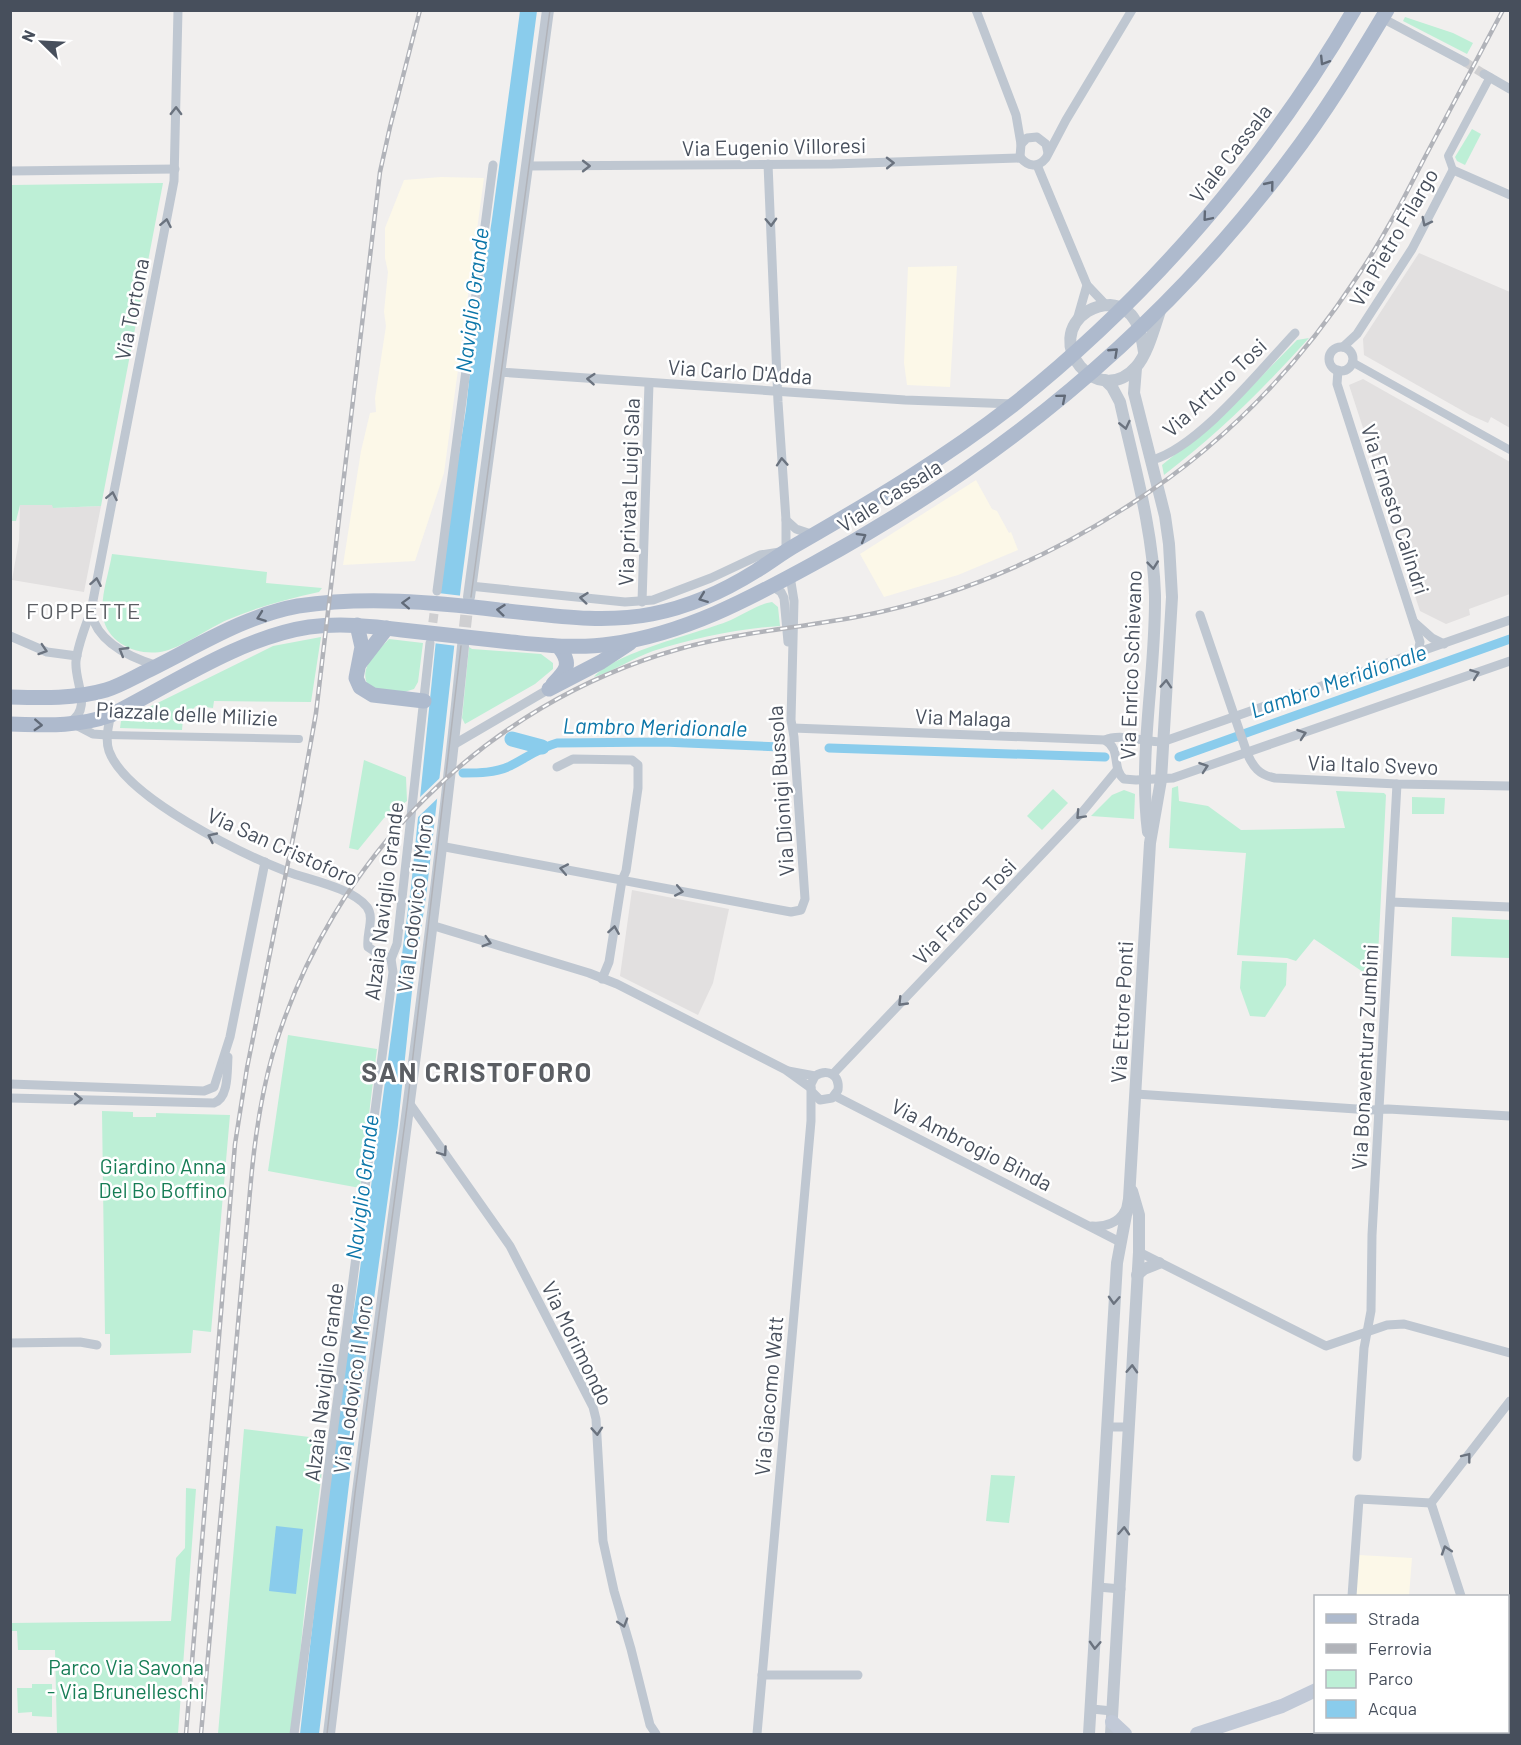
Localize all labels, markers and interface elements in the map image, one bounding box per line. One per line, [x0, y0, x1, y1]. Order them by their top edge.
north arrow [12, 12, 72, 72]
text: N [17, 27, 39, 44]
one-way arrow [1319, 55, 1331, 65]
street label: Viale Cassala [1184, 99, 1276, 207]
one-way arrow [170, 106, 182, 115]
street label: Via Eugenio Villoresi [682, 132, 866, 160]
one-way arrow [885, 156, 894, 169]
one-way arrow [581, 160, 590, 172]
street label: Via Pietro Filargo [1343, 164, 1443, 310]
one-way arrow [1263, 181, 1274, 192]
one-way arrow [1203, 210, 1214, 221]
one-way arrow [1422, 216, 1433, 226]
one-way arrow [159, 218, 172, 228]
one-way arrow [764, 218, 777, 227]
water label: Naviglio Grande [449, 226, 493, 374]
street label: Via Tortona [109, 256, 153, 362]
street label: Via Arturo Tosi [1157, 333, 1271, 441]
one-way arrow [1107, 348, 1118, 359]
street label: Via Carlo D'Adda [667, 353, 813, 389]
one-way arrow [586, 373, 595, 386]
one-way arrow [1055, 394, 1066, 405]
street label: Via privata Luigi Sala [612, 398, 644, 586]
one-way arrow [1118, 420, 1131, 430]
street label: Via Ernesto Calindri [1357, 421, 1435, 597]
street label: Viale Cassala [832, 453, 946, 537]
one-way arrow [776, 457, 789, 466]
one-way arrow [105, 492, 118, 502]
one-way arrow [856, 533, 866, 544]
one-way arrow [1146, 561, 1159, 570]
street label: Via Enrico Schievano [1114, 570, 1146, 760]
one-way arrow [89, 577, 102, 587]
one-way arrow [699, 591, 710, 603]
one-way arrow [579, 592, 588, 605]
one-way arrow [402, 596, 411, 609]
district label: FOPPETTE [26, 597, 142, 623]
one-way arrow [496, 604, 506, 617]
one-way arrow [256, 609, 267, 622]
water label: Lambro Meridionale [1246, 638, 1430, 722]
one-way arrow [37, 642, 48, 655]
one-way arrow [119, 646, 129, 658]
one-way arrow [1470, 668, 1480, 681]
one-way arrow [1160, 680, 1173, 689]
street label: Piazzale delle Milizie [95, 696, 279, 730]
street label: Via Malaga [915, 703, 1011, 731]
street label: Via Dionigi Bussola [762, 705, 798, 877]
water label: Lambro Meridionale [562, 711, 748, 741]
one-way arrow [33, 718, 42, 731]
one-way arrow [1296, 728, 1307, 741]
street label: Via Italo Svevo [1307, 749, 1439, 779]
one-way arrow [1198, 762, 1209, 775]
street label: Alzaia Naviglio Grande [358, 800, 408, 1002]
street label: Via San Cristoforo [204, 802, 362, 890]
one-way arrow [1076, 808, 1087, 818]
street label: Via Lodovico il Moro [391, 812, 437, 994]
one-way arrow [208, 832, 219, 844]
street label: Via Franco Tosi [907, 853, 1021, 969]
one-way arrow [559, 863, 569, 876]
one-way arrow [674, 884, 684, 897]
one-way arrow [608, 925, 620, 934]
one-way arrow [481, 935, 492, 947]
street label: Via Ettore Ponti [1105, 940, 1137, 1084]
street label: Via Bonaventura Zumbini [1346, 943, 1382, 1171]
one-way arrow [898, 995, 909, 1005]
district label: SAN CRISTOFORO [361, 1055, 593, 1087]
one-way arrow [74, 1093, 83, 1105]
street label: Via Ambrogio Binda [887, 1093, 1057, 1195]
water label: Naviglio Grande [339, 1113, 383, 1261]
one-way arrow [436, 1145, 447, 1156]
park label: Giardino Anna Del Bo Boffino [99, 1153, 227, 1202]
street label: Via Morimondo [537, 1277, 619, 1409]
street label: Alzaia Naviglio Grande [298, 1281, 348, 1483]
street label: Via Lodovico il Moro [327, 1293, 377, 1475]
one-way arrow [1108, 1296, 1121, 1305]
street label: Via Giacomo Watt [749, 1315, 787, 1477]
one-way arrow [1126, 1364, 1139, 1373]
one-way arrow [590, 1426, 603, 1435]
one-way arrow [1460, 1452, 1471, 1463]
one-way arrow [1117, 1527, 1130, 1536]
one-way arrow [1441, 1545, 1453, 1556]
legend [1314, 1595, 1509, 1733]
text: Strada [1368, 1607, 1420, 1629]
one-way arrow [616, 1617, 628, 1628]
text: Ferrovia [1368, 1637, 1432, 1659]
one-way arrow [1088, 1641, 1101, 1650]
park label: Parco Via Savona - Via Brunelleschi [47, 1654, 205, 1703]
text: Parco [1368, 1667, 1413, 1689]
text: Acqua [1368, 1697, 1417, 1719]

